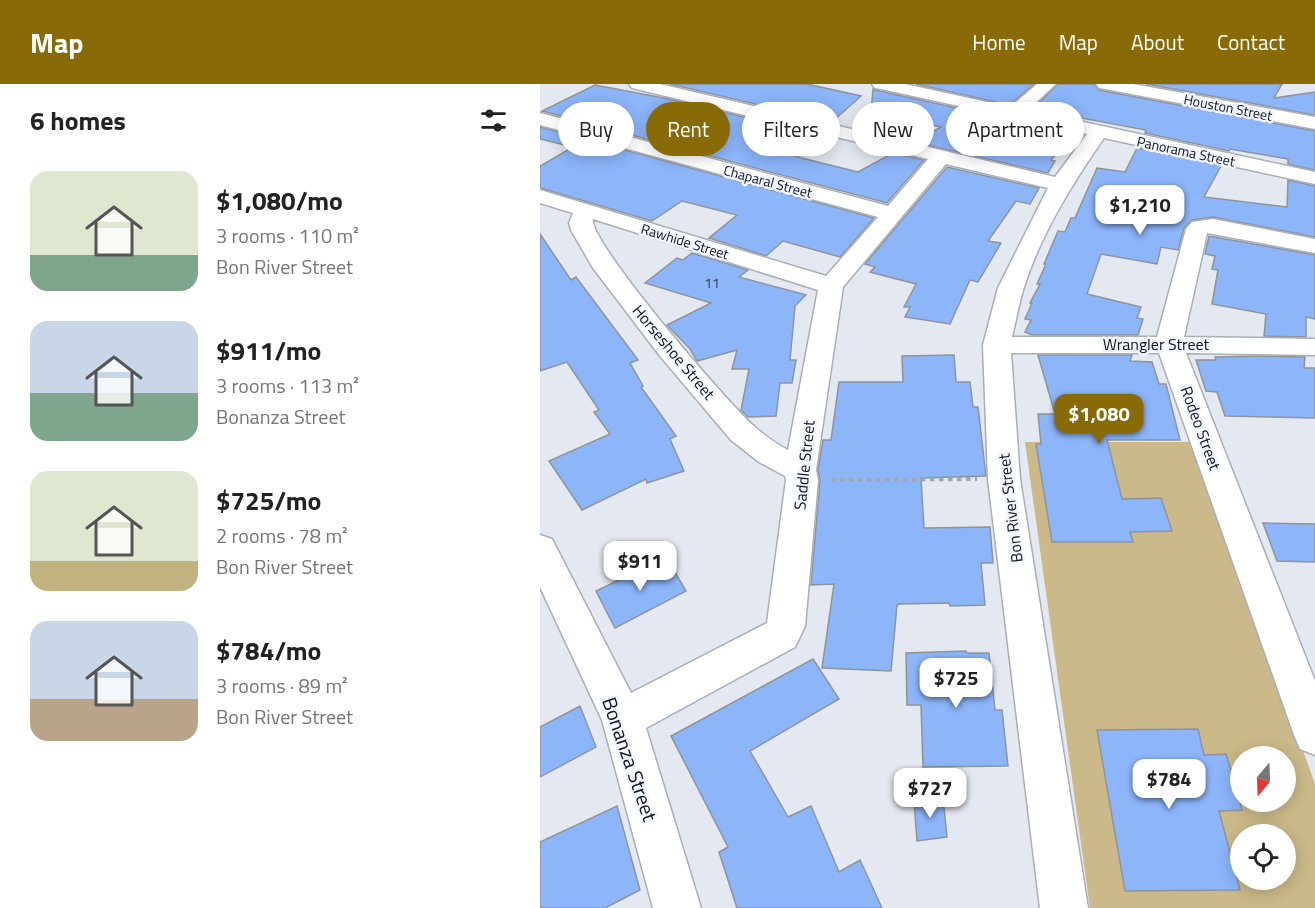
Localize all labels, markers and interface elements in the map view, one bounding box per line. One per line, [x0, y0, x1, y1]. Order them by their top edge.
text: Map [30, 21, 84, 64]
text: Home [972, 26, 1026, 58]
text: Map [1059, 26, 1098, 58]
text: About [1131, 26, 1184, 58]
text: Contact [1217, 26, 1285, 58]
street label: Houston Street [1182, 88, 1274, 126]
text: 6 homes [30, 101, 126, 140]
chip: Buy [558, 102, 634, 156]
chip: Rent [646, 102, 730, 156]
chip: Filters [742, 102, 840, 156]
chip: New [852, 102, 934, 156]
chip: Apartment [946, 102, 1084, 156]
icon: filters [477, 104, 510, 137]
street label: Panorama Street [1135, 130, 1237, 172]
street label: Chaparal Street [721, 159, 815, 203]
text: $1,080/mo [216, 181, 343, 220]
pin: $1,210 [1091, 185, 1189, 236]
text: $1,210 [1109, 189, 1171, 220]
icon: home [78, 195, 150, 267]
street label: Rawhide Street [639, 218, 731, 264]
text: 3 rooms · 110 m² [216, 220, 359, 251]
text: Bon River Street [216, 251, 353, 282]
house number: 11 [704, 272, 720, 293]
street label: Horseshoe Street [627, 299, 721, 405]
text: $911/mo [216, 331, 321, 370]
street label: Wrangler Street [1103, 332, 1210, 356]
icon: home [78, 345, 150, 417]
text: 3 rooms · 113 m² [216, 370, 359, 401]
street label: Rodeo Street [1175, 383, 1227, 474]
pin: $1,080 [1050, 394, 1148, 445]
text: $1,080 [1068, 398, 1130, 429]
text: Bonanza Street [216, 401, 345, 432]
street label: Saddle Street [787, 419, 821, 511]
street label: Bon River Street [991, 452, 1029, 564]
text: $725/mo [216, 481, 321, 520]
icon: home [78, 495, 150, 567]
text: 2 rooms · 78 m² [216, 520, 348, 551]
pin: $911 [604, 541, 676, 592]
text: $911 [618, 545, 662, 576]
text: Bon River Street [216, 551, 353, 582]
text: $784/mo [216, 631, 321, 670]
icon: home [78, 645, 150, 717]
pin: $725 [920, 658, 992, 709]
text: $725 [934, 662, 978, 693]
text: 3 rooms · 89 m² [216, 670, 348, 701]
street label: Bonanza Street [594, 693, 666, 825]
text: Bon River Street [216, 701, 353, 732]
north arrow [1230, 746, 1296, 812]
map controls [1230, 746, 1296, 890]
pin: $784 [1133, 759, 1205, 810]
text: $784 [1147, 763, 1191, 794]
pin: $727 [894, 768, 966, 819]
text: $727 [908, 772, 952, 803]
button: locate [1230, 824, 1296, 890]

